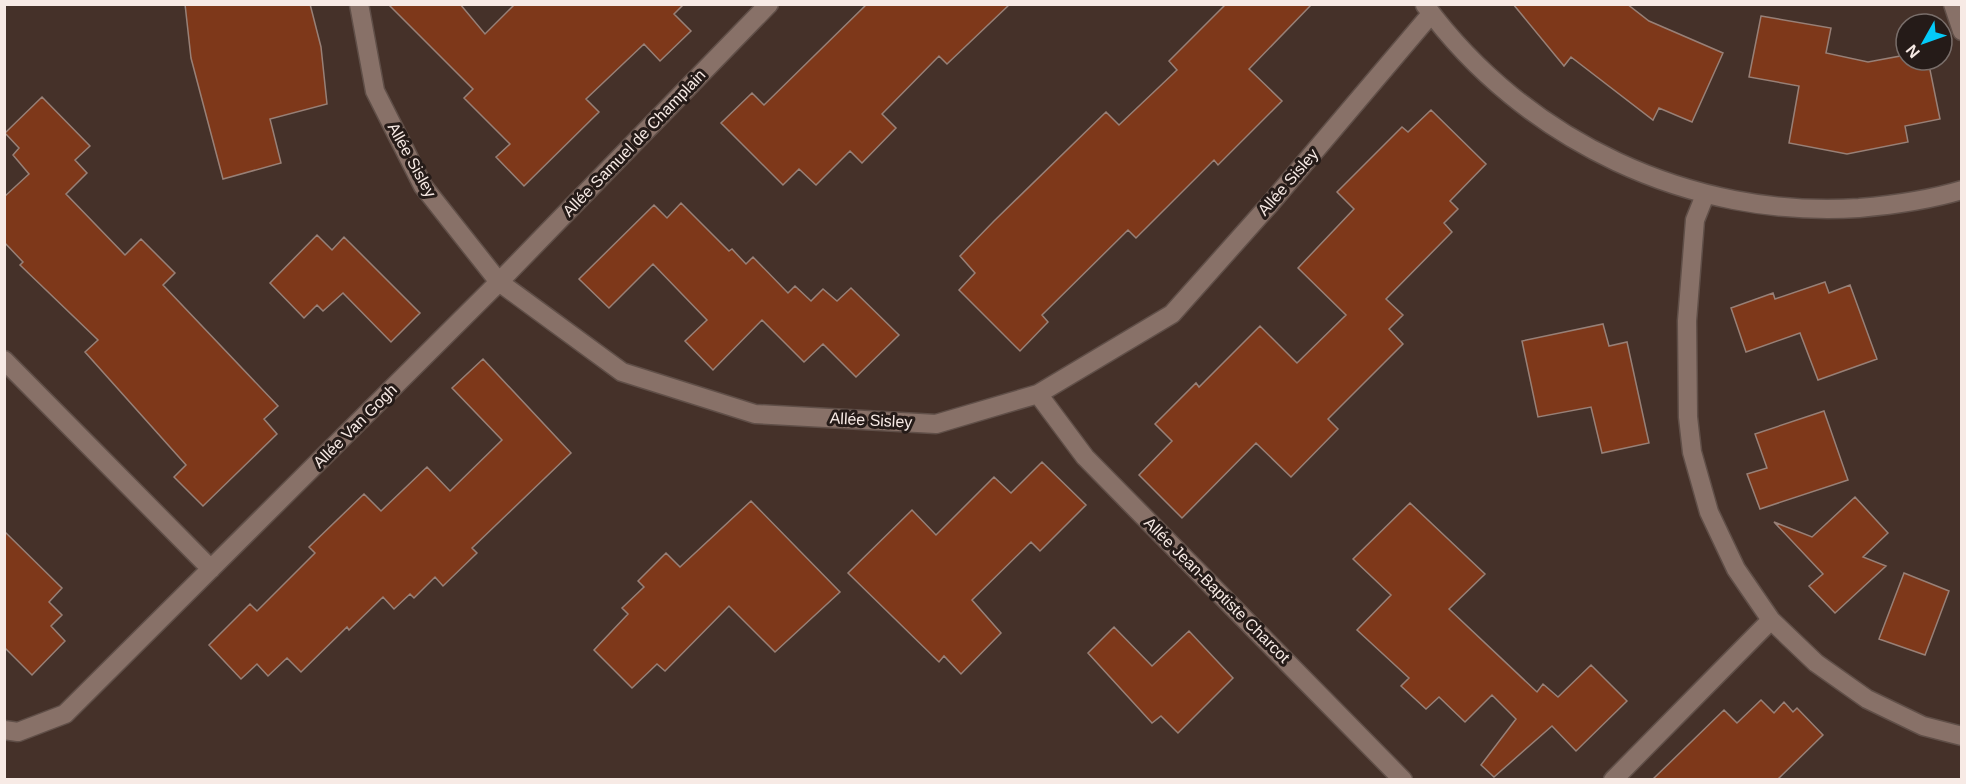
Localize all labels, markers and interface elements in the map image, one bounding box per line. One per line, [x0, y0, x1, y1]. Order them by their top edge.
north arrow [1894, 12, 1954, 72]
text: N [1903, 41, 1923, 61]
street label: Allée Samuel de Champlain [559, 66, 709, 220]
street label: Allée Sisley [385, 120, 439, 200]
street label: Allée Sisley [1254, 145, 1322, 219]
street label: Allée Van Gogh [310, 381, 400, 471]
street label: Allée Sisley [829, 409, 913, 431]
street label: Allée Jean-Baptiste Charcot [1141, 514, 1294, 667]

